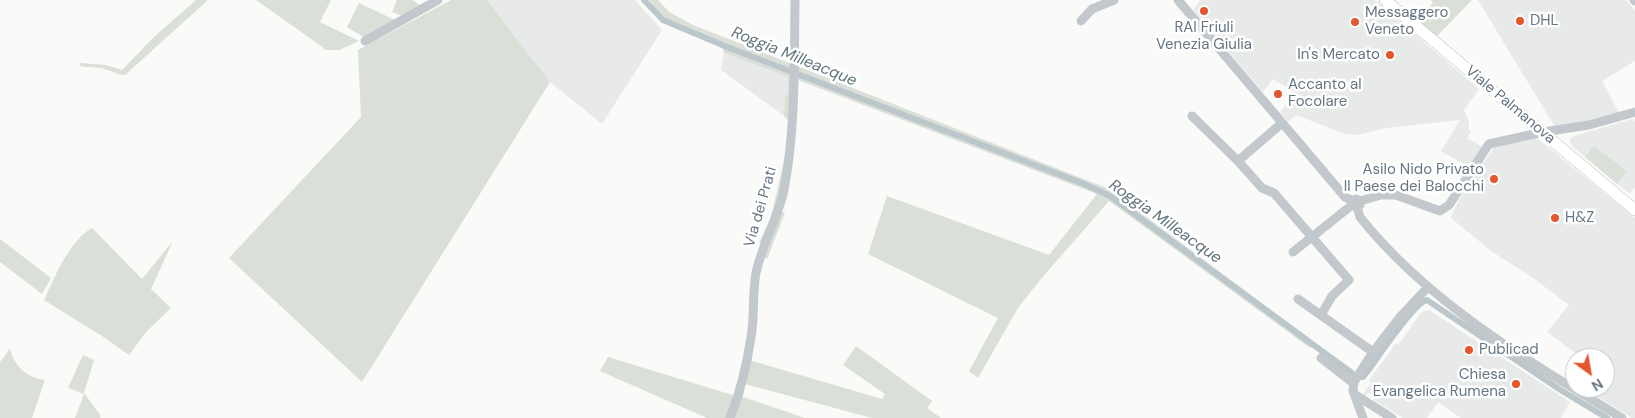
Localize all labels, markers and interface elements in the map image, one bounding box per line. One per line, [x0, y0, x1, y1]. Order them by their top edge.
place label: Messaggero Veneto [1365, 4, 1448, 39]
marker: RAI Friuli Venezia Giulia [1198, 5, 1210, 17]
place label: DHL [1530, 12, 1558, 30]
marker: DHL [1514, 15, 1526, 27]
marker: Messaggero Veneto [1349, 16, 1361, 28]
place label: RAI Friuli Venezia Giulia [1156, 19, 1252, 54]
water label: Roggia Milleacque [729, 23, 859, 91]
place label: In's Mercato [1297, 46, 1380, 64]
marker: In's Mercato [1384, 49, 1396, 61]
street label: Viale Palmanova [1461, 62, 1559, 148]
place label: Accanto al Focolare [1288, 76, 1362, 111]
marker: Accanto al Focolare [1272, 88, 1284, 100]
place label: Asilo Nido Privato Il Paese dei Balocchi [1344, 161, 1484, 196]
street label: Via dei Prati [741, 165, 781, 249]
marker: Asilo Nido Privato Il Paese dei Balocchi [1488, 173, 1500, 185]
water label: Roggia Milleacque [1105, 176, 1225, 268]
place label: H&Z [1565, 209, 1594, 227]
marker: H&Z [1549, 212, 1561, 224]
place label: Publicad [1479, 341, 1539, 359]
marker: Publicad [1463, 344, 1475, 356]
north arrow [1565, 348, 1615, 398]
place label: Chiesa Evangelica Rumena [1373, 366, 1506, 401]
text: N [1588, 375, 1607, 395]
marker: Chiesa Evangelica Rumena [1510, 378, 1522, 390]

